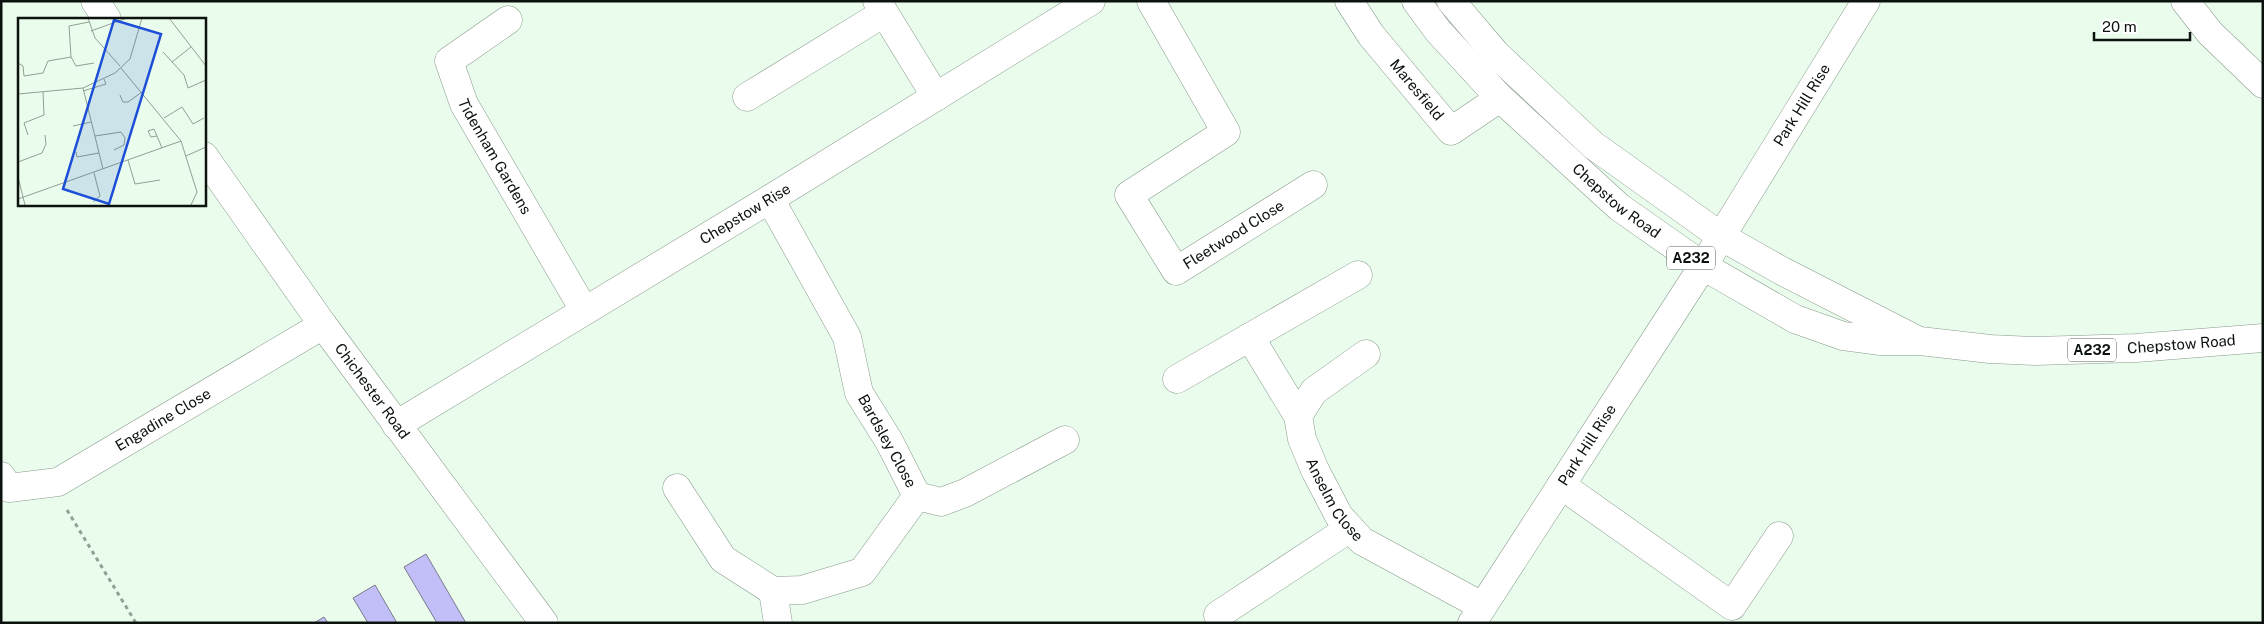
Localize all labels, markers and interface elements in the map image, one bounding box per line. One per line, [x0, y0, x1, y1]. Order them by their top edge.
scale bar [2094, 10, 2190, 42]
inset map [18, 18, 205, 205]
text: 20 m [2102, 18, 2137, 35]
street label: Maresfield [1387, 56, 1448, 124]
street label: Park Hill Rise [1770, 61, 1833, 149]
street label: Tidenham Gardens [455, 96, 535, 217]
street label: Chepstow Road [1569, 160, 1664, 241]
street label: Chepstow Rise [696, 180, 793, 247]
street label: Fleetwood Close [1180, 196, 1287, 272]
road number: A232 [1667, 247, 1715, 270]
street label: Chepstow Road [2127, 331, 2236, 356]
road number: A232 [2068, 338, 2116, 362]
street label: Chichester Road [331, 340, 413, 442]
street label: Engadine Close [112, 384, 214, 454]
street label: Bardsley Close [855, 391, 920, 490]
street label: Park Hill Rise [1554, 401, 1619, 489]
street label: Anselm Close [1303, 455, 1367, 545]

